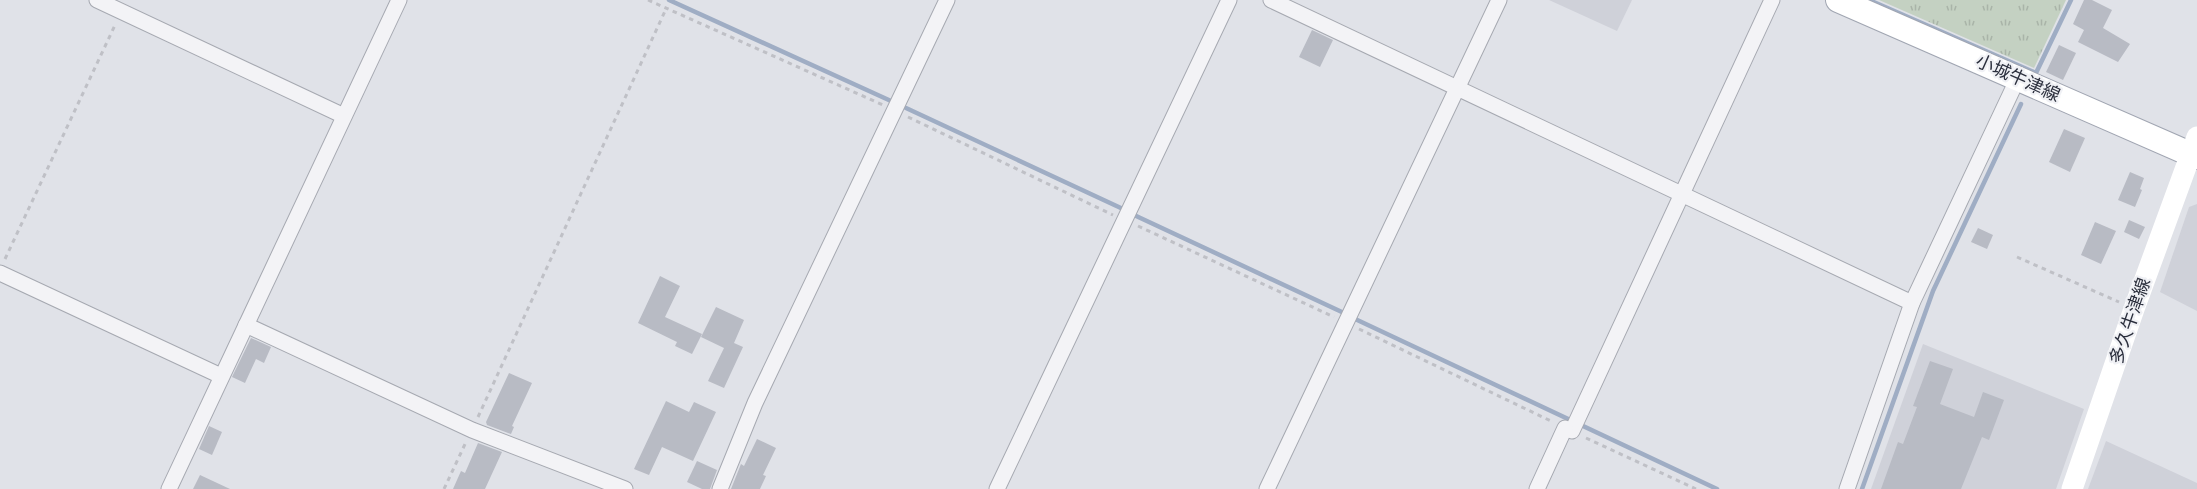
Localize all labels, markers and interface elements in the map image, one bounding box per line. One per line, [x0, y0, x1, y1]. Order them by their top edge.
street label: 小城牛津線 [1972, 51, 2063, 108]
street label: 多久牛津線 [2106, 275, 2157, 368]

